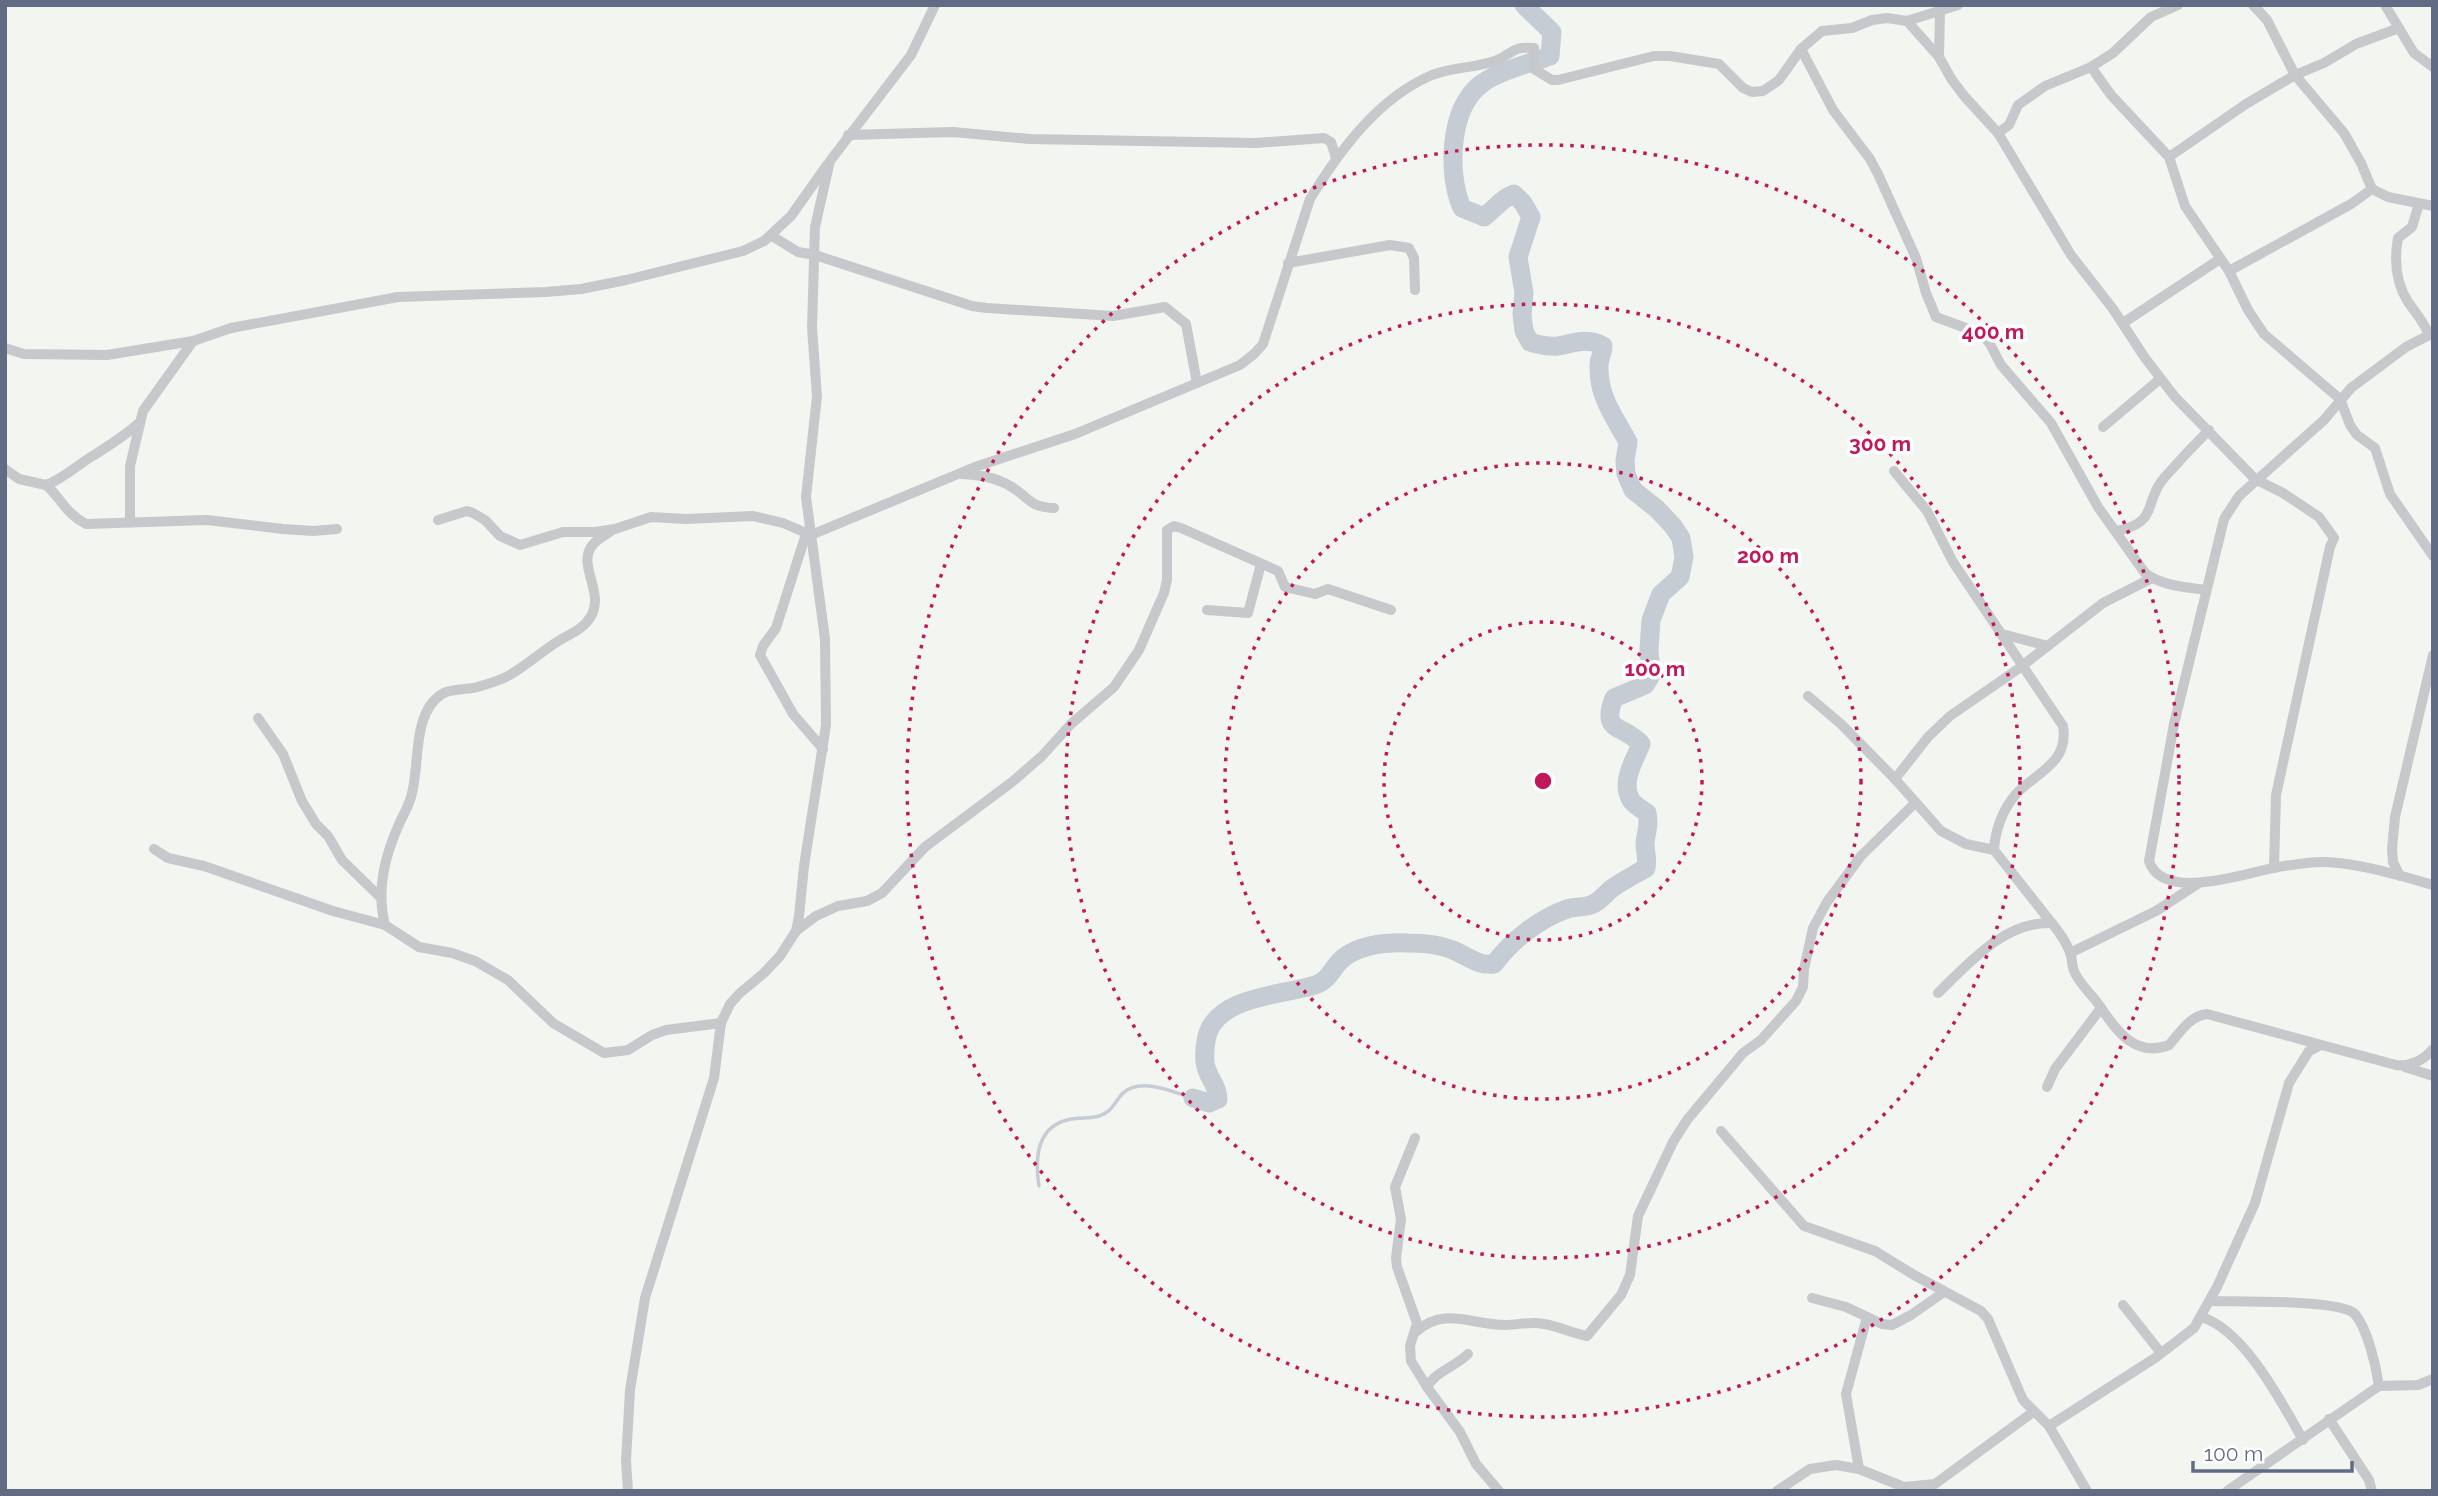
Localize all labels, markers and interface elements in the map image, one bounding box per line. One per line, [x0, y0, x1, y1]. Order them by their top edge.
text: 400 m [1962, 319, 2024, 344]
text: 300 m [1849, 431, 1911, 456]
text: 200 m [1737, 543, 1799, 568]
text: 100 m [1625, 656, 1685, 681]
centre of rings [1531, 769, 1555, 793]
scale bar [2193, 1430, 2352, 1474]
text: 100 m [2204, 1441, 2263, 1466]

